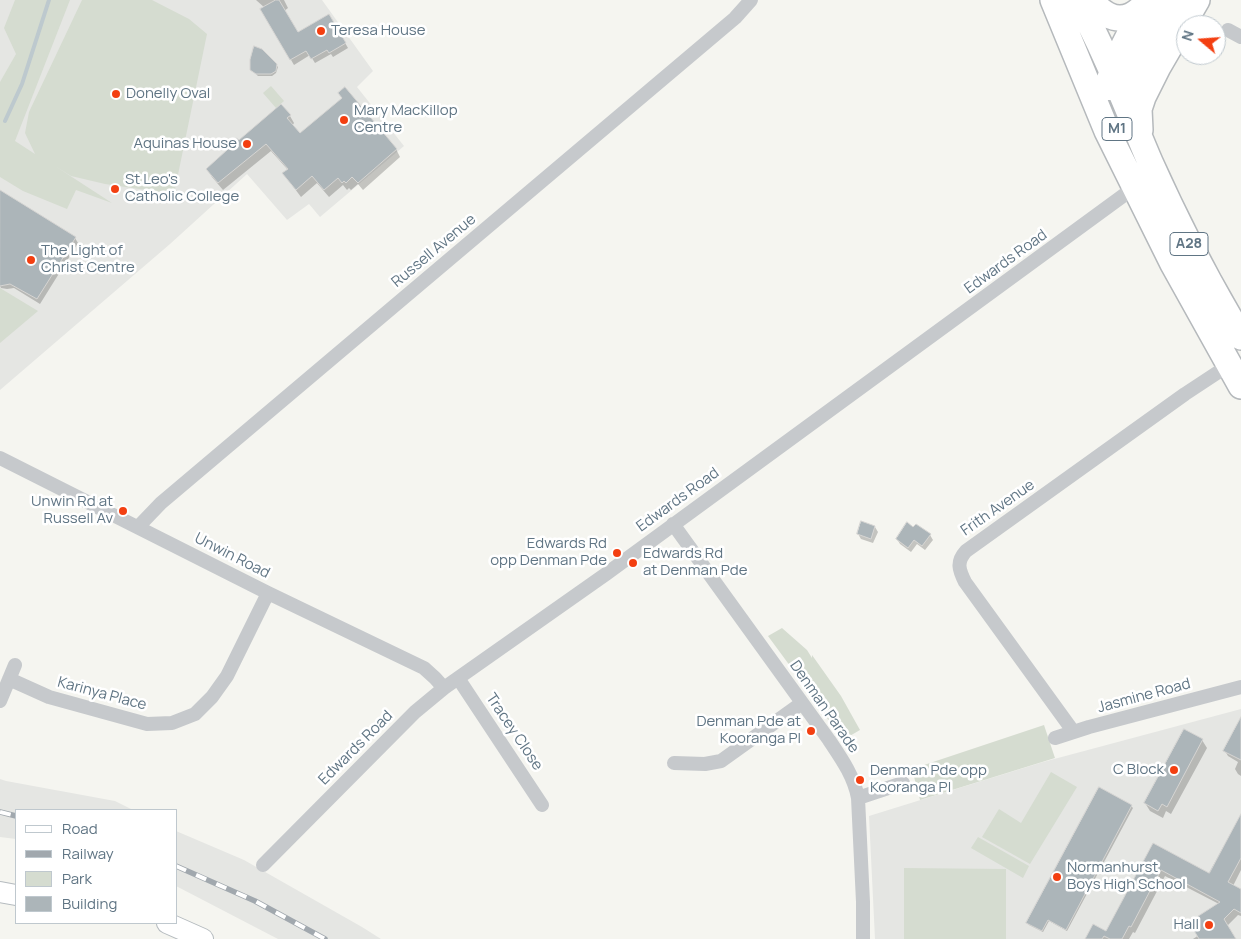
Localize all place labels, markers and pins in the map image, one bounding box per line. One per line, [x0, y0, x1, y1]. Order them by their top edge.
place label: Teresa House [331, 22, 425, 40]
marker: Teresa House [315, 25, 327, 37]
place label: Donelly Oval [126, 85, 210, 103]
marker: Donelly Oval [110, 88, 122, 100]
place label: Mary MacKillop Centre [354, 102, 458, 137]
marker: Mary MacKillop Centre [338, 114, 350, 126]
place label: Aquinas House [133, 135, 237, 153]
marker: Aquinas House [241, 138, 253, 150]
place label: St Leo's Catholic College [125, 171, 239, 206]
marker: St Leo's Catholic College [109, 183, 121, 195]
place label: The Light of Christ Centre [41, 242, 135, 277]
marker: The Light of Christ Centre [25, 254, 37, 266]
place label: Unwin Rd at Russell Av [31, 493, 113, 528]
marker: Unwin Rd at Russell Av [117, 505, 129, 517]
place label: Edwards Rd opp Denman Pde [490, 535, 607, 570]
place label: Edwards Rd at Denman Pde [643, 545, 747, 580]
marker: Edwards Rd opp Denman Pde [611, 547, 623, 559]
marker: Edwards Rd at Denman Pde [627, 557, 639, 569]
place label: Denman Pde at Kooranga Pl [697, 713, 801, 748]
marker: Denman Pde at Kooranga Pl [805, 725, 817, 737]
place label: C Block [1113, 761, 1164, 779]
place label: Denman Pde opp Kooranga Pl [870, 762, 987, 797]
marker: C Block [1168, 764, 1180, 776]
marker: Denman Pde opp Kooranga Pl [854, 774, 866, 786]
place label: Normanhurst Boys High School [1067, 859, 1186, 894]
marker: Normanhurst Boys High School [1051, 871, 1063, 883]
place label: Hall [1173, 916, 1199, 934]
marker: Hall [1203, 919, 1215, 931]

